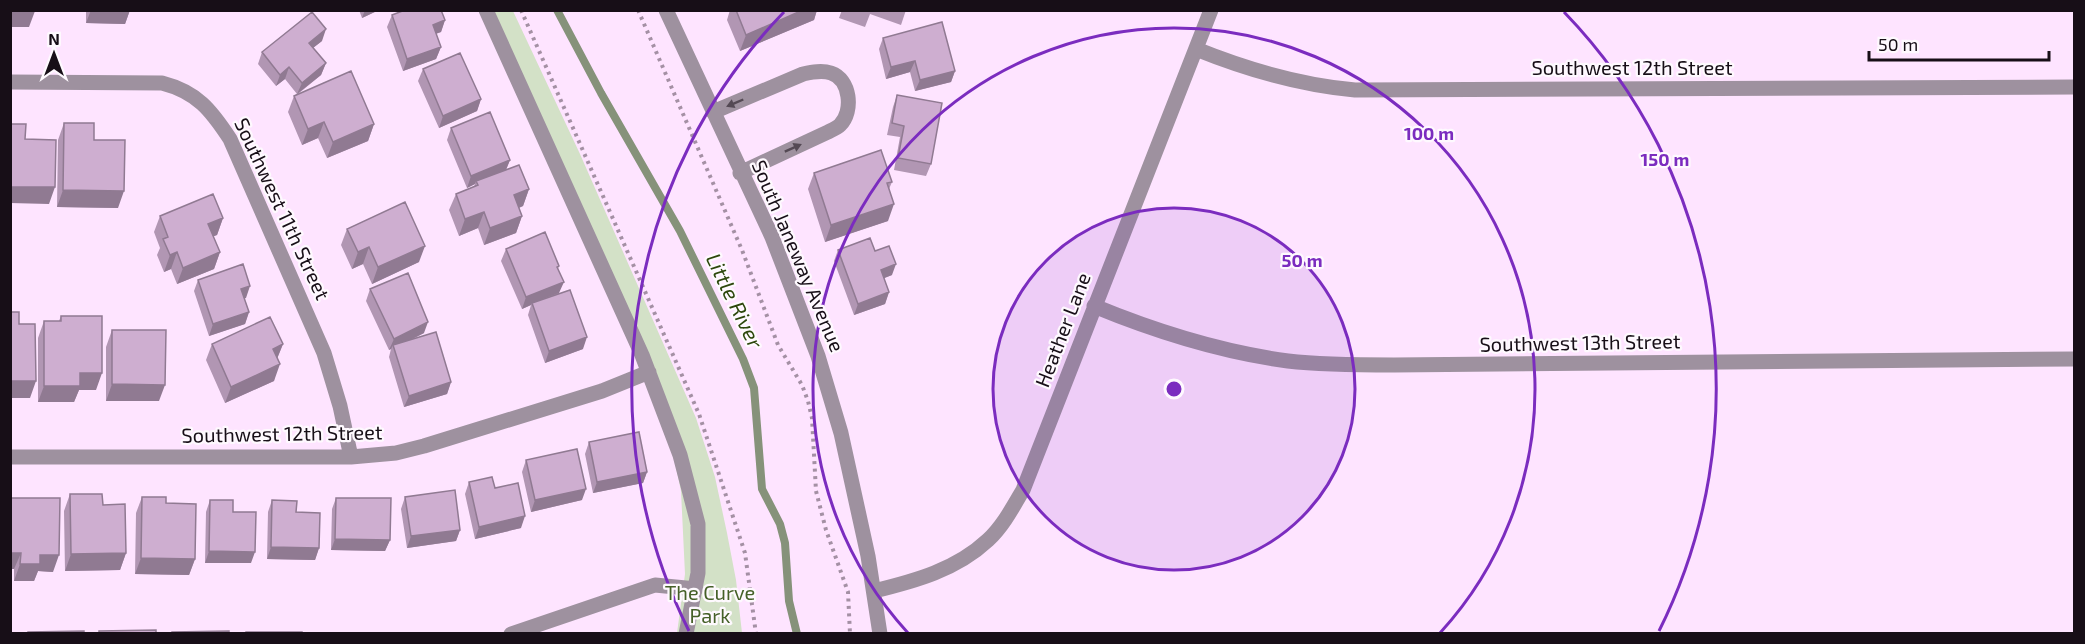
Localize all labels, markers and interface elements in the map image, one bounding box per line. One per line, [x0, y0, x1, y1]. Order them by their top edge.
north arrow [24, 24, 84, 84]
scale bar [1869, 24, 2049, 62]
text: N [48, 29, 60, 48]
text: 50 m [1878, 33, 1918, 55]
street label: Southwest 12th Street [1531, 55, 1733, 79]
one-way arrow [726, 99, 744, 108]
street label: Southwest 11th Street [230, 114, 336, 304]
text: 100 m [1404, 122, 1454, 144]
one-way arrow [785, 144, 802, 153]
text: 150 m [1641, 148, 1689, 170]
street label: South Janeway Avenue [748, 156, 850, 355]
water label: Little River [702, 249, 769, 353]
text: 50 m [1281, 249, 1323, 271]
street label: Heather Lane [1029, 269, 1095, 390]
street label: Southwest 13th Street [1479, 328, 1681, 356]
centre of rings [1164, 379, 1184, 399]
street label: Southwest 12th Street [181, 419, 383, 447]
park label: The Curve Park [665, 580, 755, 627]

